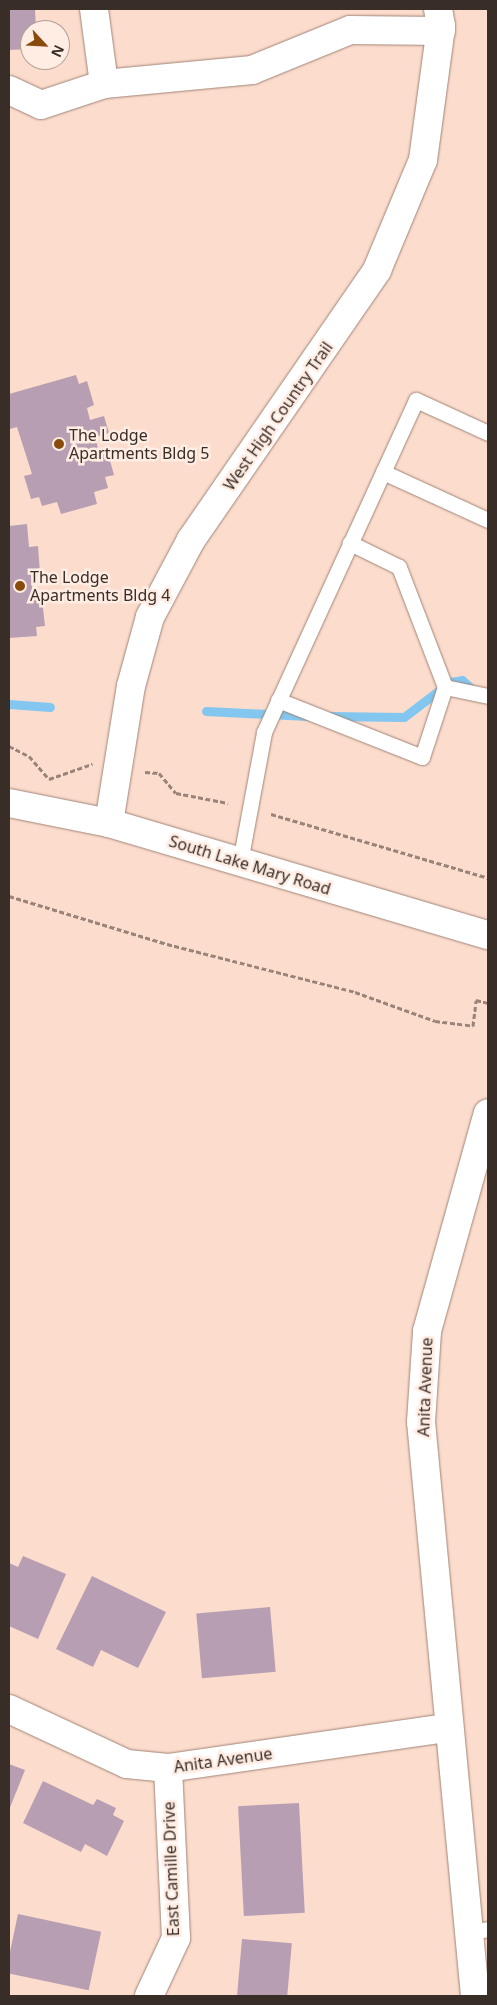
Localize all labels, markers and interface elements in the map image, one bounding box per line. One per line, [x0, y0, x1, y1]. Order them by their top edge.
north arrow [20, 20, 70, 70]
text: N [47, 42, 69, 60]
street label: West High Country Trail [219, 338, 337, 494]
place label: The Lodge Apartments Bldg 5 [69, 425, 209, 463]
marker: The Lodge Apartments Bldg 5 [53, 438, 65, 450]
place label: The Lodge Apartments Bldg 4 [30, 567, 170, 605]
marker: The Lodge Apartments Bldg 4 [14, 580, 26, 592]
street label: South Lake Mary Road [167, 831, 333, 899]
street label: Anita Avenue [414, 1337, 436, 1437]
street label: Anita Avenue [172, 1744, 274, 1776]
street label: East Camille Drive [159, 1801, 183, 1937]

